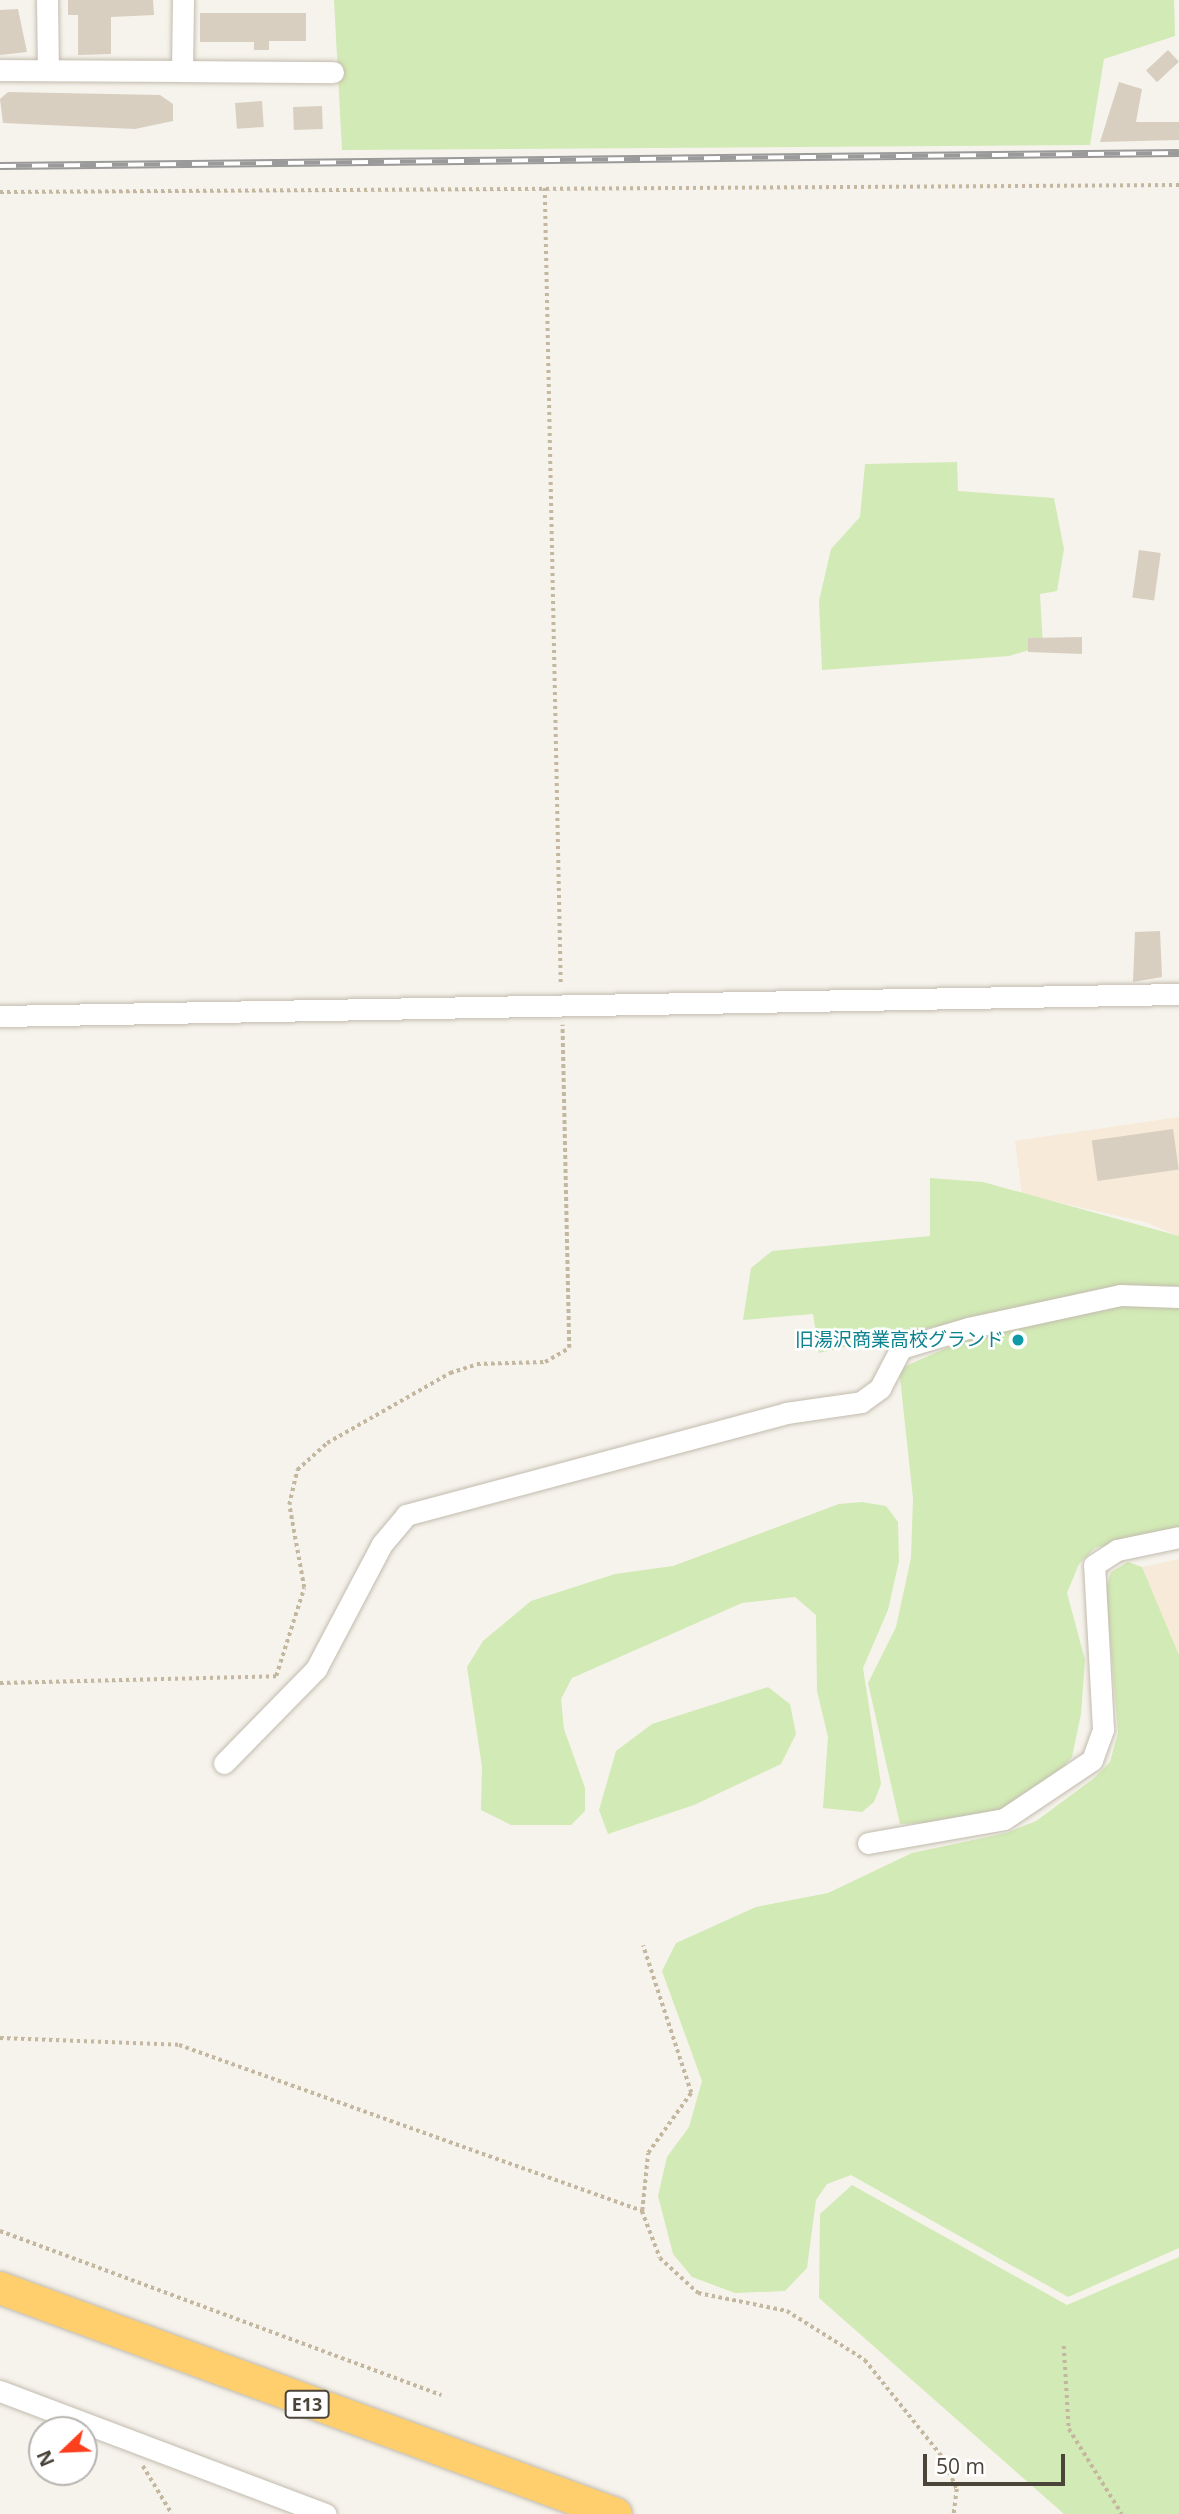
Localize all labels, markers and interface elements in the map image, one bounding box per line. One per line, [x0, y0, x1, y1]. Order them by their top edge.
place label: 旧湯沢商業高校グランド [795, 1329, 1004, 1351]
marker: 旧湯沢商業高校グランド [1010, 1332, 1026, 1348]
road number: E13 [284, 2390, 330, 2418]
north arrow [28, 2416, 98, 2486]
scale bar [927, 2440, 1069, 2484]
text: N [31, 2446, 60, 2471]
text: 50 m [936, 2452, 985, 2480]

